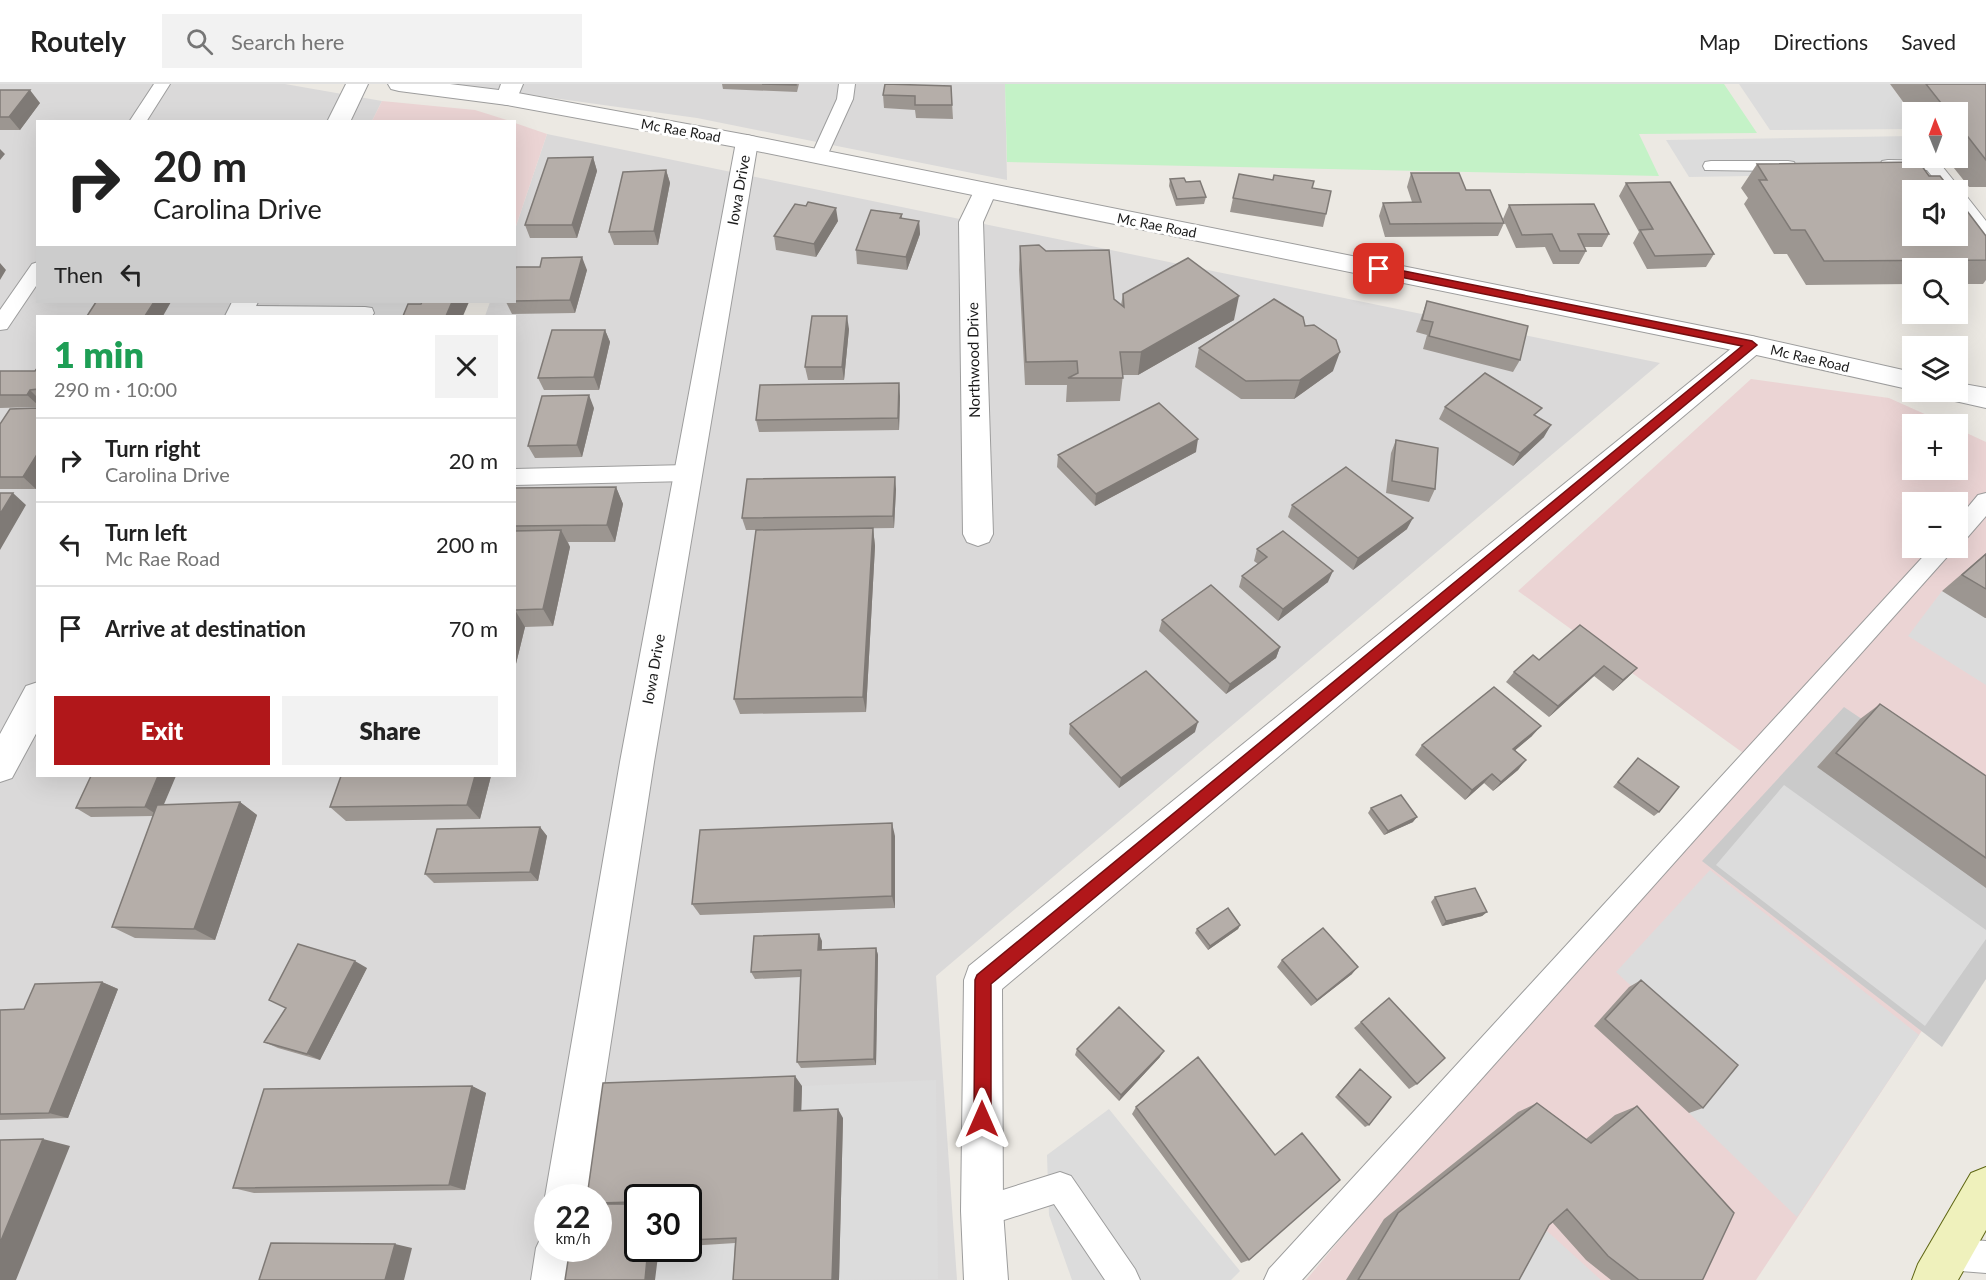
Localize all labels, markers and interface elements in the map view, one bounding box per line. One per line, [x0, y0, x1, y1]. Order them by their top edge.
search box [162, 14, 582, 68]
text: Routely [30, 24, 126, 58]
icon: search [183, 25, 216, 58]
text: Search here [231, 28, 344, 55]
text: Map [1699, 29, 1740, 54]
text: Directions [1773, 29, 1868, 54]
text: Saved [1901, 29, 1956, 54]
north arrow [1902, 102, 1968, 168]
map controls [1902, 102, 1968, 558]
street label: Mc Rae Road [640, 115, 722, 145]
text: 20 m [153, 141, 247, 191]
icon: right [54, 144, 132, 222]
street label: Iowa Drive [723, 153, 753, 227]
button: sound [1902, 180, 1968, 246]
text: Carolina Drive [153, 192, 322, 225]
street label: Mc Rae Road [1116, 209, 1198, 241]
pin [1353, 243, 1404, 294]
icon: arrive [1362, 252, 1395, 285]
icon: left [115, 258, 148, 291]
button: search [1902, 258, 1968, 324]
text: Then [54, 261, 103, 288]
street label: Northwood Drive [963, 302, 983, 418]
text: 1 min [54, 332, 144, 376]
button: close [435, 335, 498, 398]
button: layers [1902, 336, 1968, 402]
street label: Mc Rae Road [1769, 341, 1851, 375]
text: 290 m · 10:00 [54, 377, 177, 401]
button: + [1902, 414, 1968, 480]
text: Turn right [105, 435, 200, 462]
icon: right [54, 444, 87, 477]
text: 20 m [449, 447, 498, 474]
text: Carolina Drive [105, 462, 230, 486]
button: − [1902, 492, 1968, 558]
text: Turn left [105, 519, 187, 546]
icon: left [54, 528, 87, 561]
text: 200 m [436, 531, 498, 558]
text: Mc Rae Road [105, 546, 220, 570]
icon: arrive [54, 612, 87, 645]
text: Arrive at destination [105, 615, 306, 642]
text: 70 m [449, 615, 498, 642]
street label: Iowa Drive [638, 632, 668, 706]
button: Exit [54, 696, 270, 765]
button: Share [282, 696, 498, 765]
position arrow [950, 1087, 1014, 1151]
speed limit sign: 30 [624, 1184, 702, 1262]
text: 22 [556, 1198, 590, 1234]
text: km/h [555, 1229, 591, 1247]

